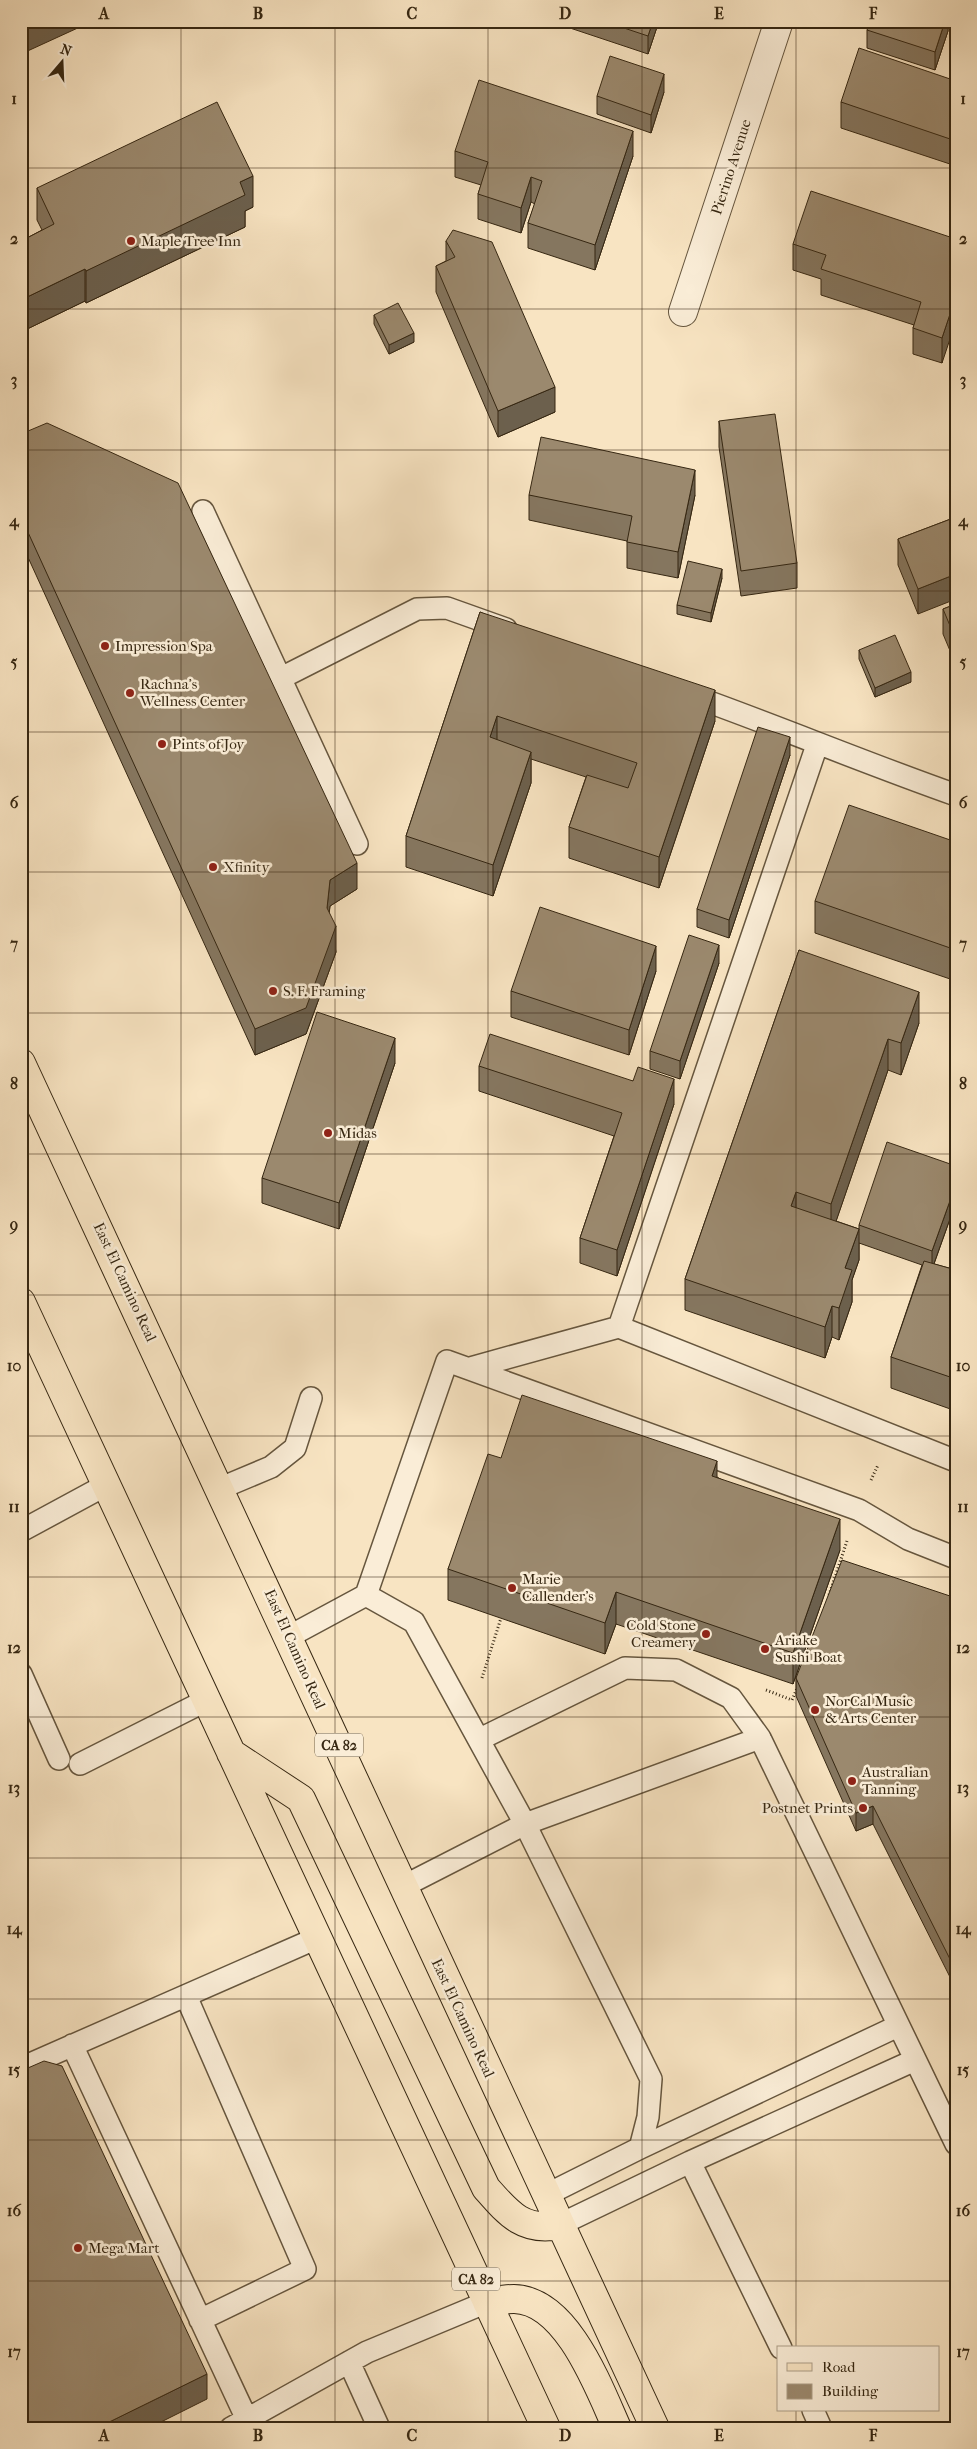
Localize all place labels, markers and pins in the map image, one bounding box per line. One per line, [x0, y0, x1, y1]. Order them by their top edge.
place label: Maple Tree Inn [141, 232, 241, 250]
marker: Maple Tree Inn [125, 235, 137, 247]
place label: Impression Spa [115, 637, 214, 655]
marker: Impression Spa [99, 640, 111, 652]
place label: Rachna's Wellness Center [139, 675, 246, 710]
marker: Rachna's Wellness Center [124, 687, 136, 699]
place label: Pints of Joy [172, 735, 245, 753]
marker: Pints of Joy [156, 738, 168, 750]
place label: Xfinity [223, 858, 270, 876]
marker: Xfinity [207, 861, 219, 873]
place label: S. F. Framing [283, 982, 366, 1000]
marker: S. F. Framing [267, 985, 279, 997]
place label: Midas [338, 1124, 377, 1142]
marker: Midas [322, 1127, 334, 1139]
place label: Marie Callender's [522, 1570, 594, 1605]
marker: Marie Callender's [506, 1582, 518, 1594]
place label: Cold Stone Creamery [626, 1616, 697, 1651]
marker: Cold Stone Creamery [700, 1628, 712, 1640]
place label: Ariake Sushi Boat [774, 1631, 843, 1666]
marker: Ariake Sushi Boat [759, 1643, 771, 1655]
place label: NorCal Music & Arts Center [825, 1692, 917, 1727]
marker: NorCal Music & Arts Center [809, 1704, 821, 1716]
place label: Australian Tanning [861, 1763, 929, 1798]
marker: Australian Tanning [846, 1775, 858, 1787]
place label: Postnet Prints [762, 1799, 853, 1817]
marker: Postnet Prints [857, 1802, 869, 1814]
place label: Mega Mart [88, 2239, 160, 2257]
marker: Mega Mart [72, 2242, 84, 2254]

